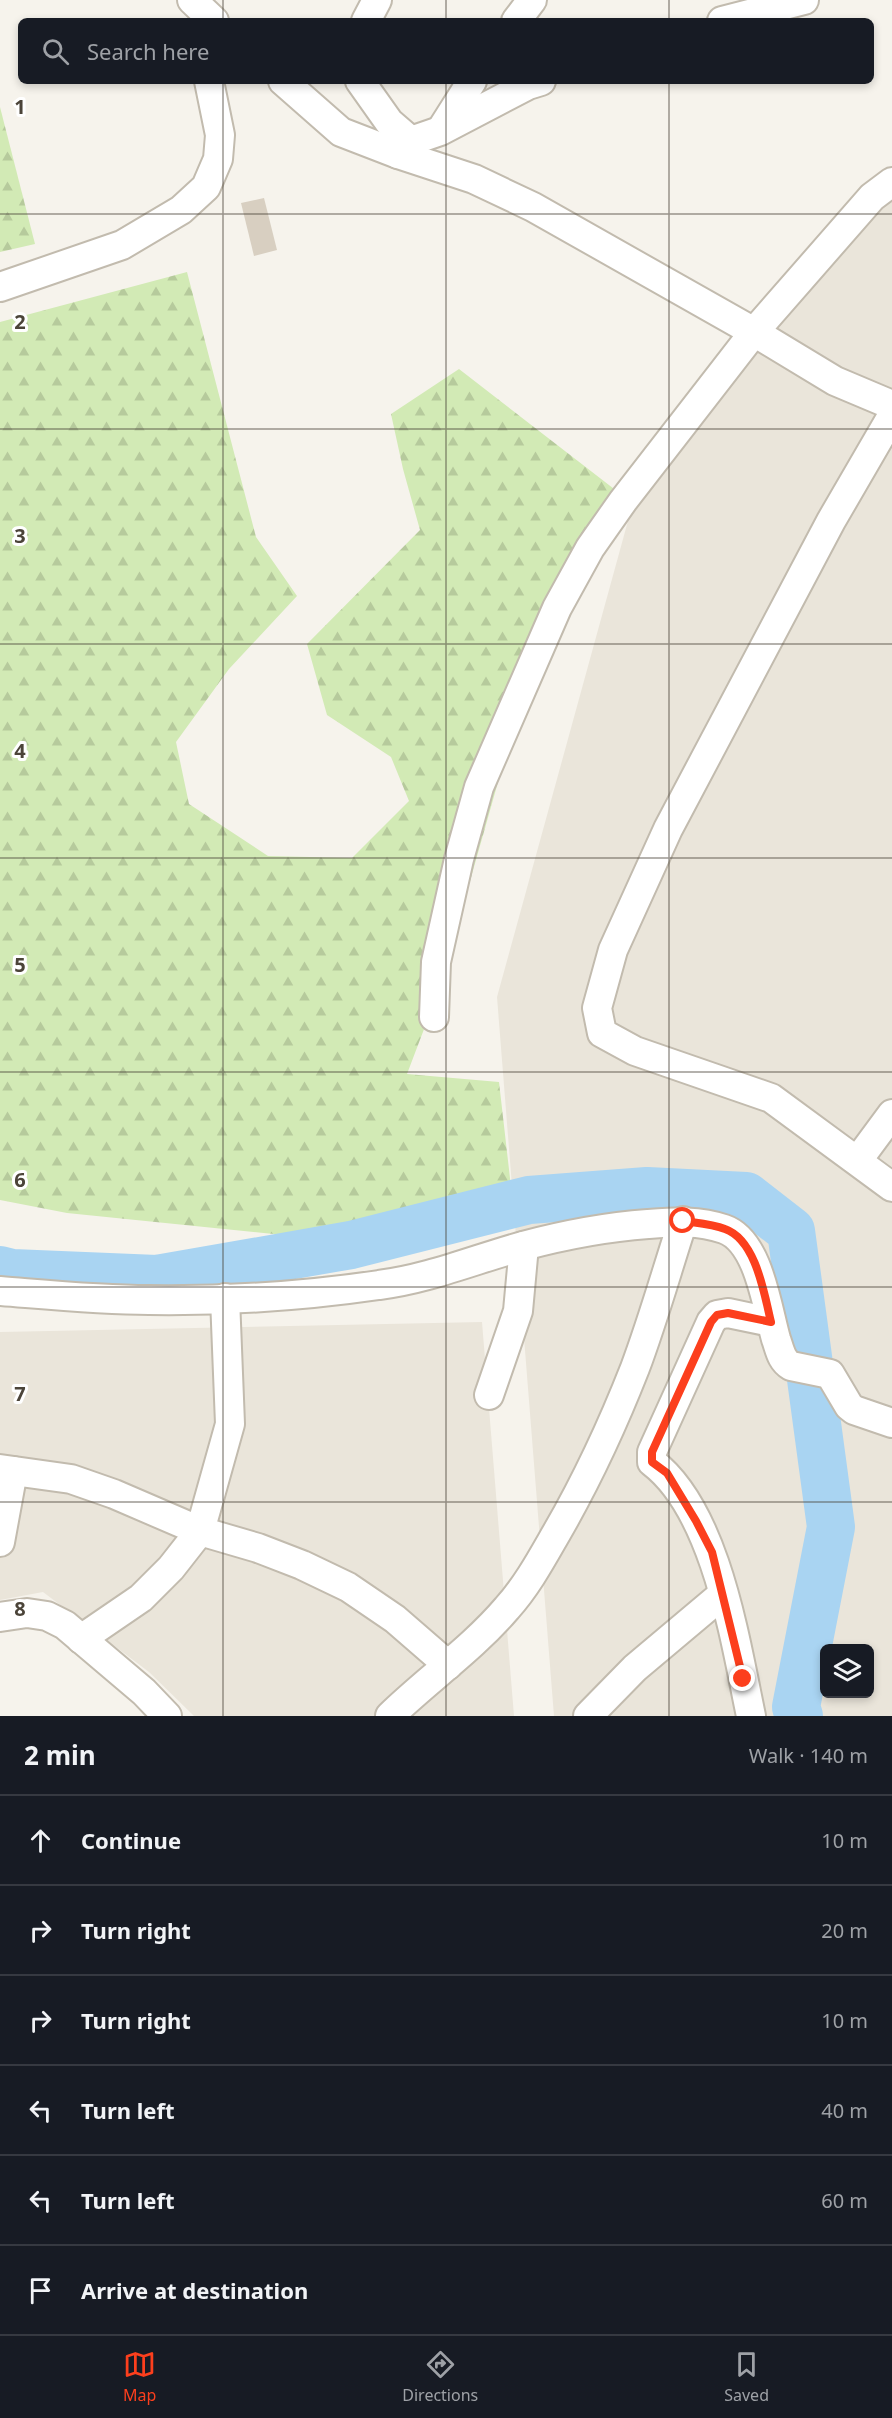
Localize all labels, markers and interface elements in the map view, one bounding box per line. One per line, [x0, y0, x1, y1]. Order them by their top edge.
search box [18, 18, 874, 84]
icon: search [39, 35, 72, 68]
text: Search here [87, 36, 209, 66]
text: 1 [14, 93, 26, 120]
text: 2 [14, 308, 26, 335]
text: 3 [14, 522, 26, 549]
text: 4 [14, 737, 26, 764]
text: 5 [14, 951, 26, 978]
text: 6 [14, 1166, 26, 1193]
route start [669, 1207, 695, 1233]
text: 7 [14, 1380, 26, 1407]
text: 8 [14, 1595, 26, 1622]
map controls [820, 1644, 874, 1698]
button: layers [820, 1644, 874, 1698]
route end [729, 1665, 755, 1691]
text: 2 min [24, 1737, 96, 1773]
text: Walk · 140 m [749, 1742, 868, 1769]
icon: ahead [24, 1824, 57, 1857]
text: Continue [81, 1825, 181, 1855]
text: 10 m [821, 1827, 868, 1854]
icon: right [24, 1914, 57, 1947]
text: Turn right [81, 1915, 191, 1945]
text: 20 m [821, 1917, 868, 1944]
icon: right [24, 2004, 57, 2037]
text: Turn right [81, 2005, 191, 2035]
text: 10 m [821, 2007, 868, 2034]
icon: left [24, 2094, 57, 2127]
text: Turn left [81, 2095, 175, 2125]
text: 40 m [821, 2097, 868, 2124]
icon: left [24, 2184, 57, 2217]
text: Turn left [81, 2185, 175, 2215]
text: 60 m [821, 2187, 868, 2214]
icon: arrive [24, 2274, 57, 2307]
text: Arrive at destination [81, 2275, 308, 2305]
tab: Map [123, 2348, 156, 2406]
tab: Directions [402, 2348, 478, 2406]
tab: Saved [724, 2348, 769, 2406]

